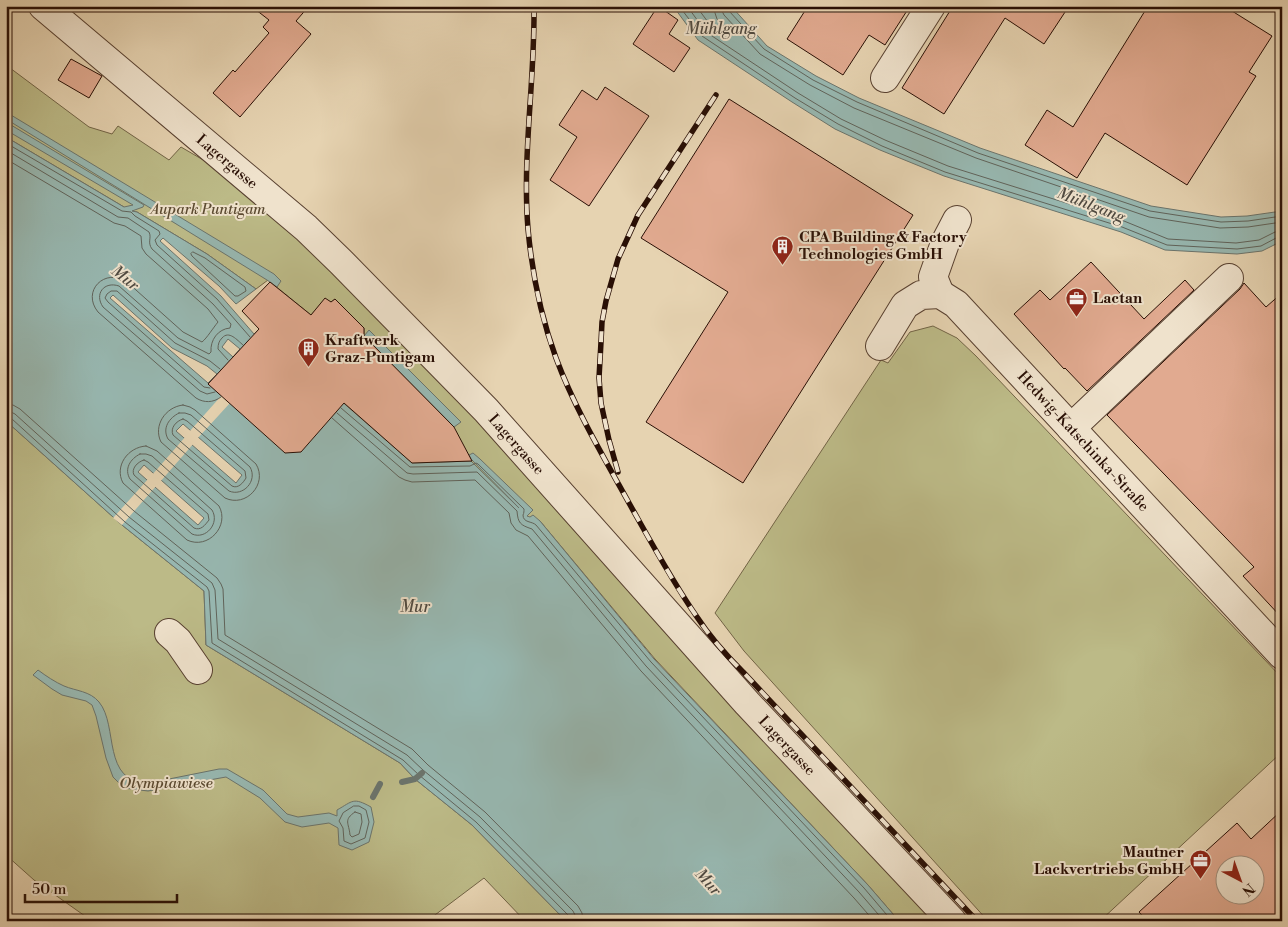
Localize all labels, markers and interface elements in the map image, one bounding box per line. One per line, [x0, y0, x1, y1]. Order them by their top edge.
water label: Mühlgang [685, 19, 757, 39]
street label: Lagergasse [192, 130, 262, 193]
water label: Mühlgang [1054, 183, 1128, 227]
park label: Aupark Puntigam [149, 200, 266, 219]
place label: CPA Building & Factory Technologies GmbH [799, 228, 967, 264]
building icon: CPA Building & Factory Technologies GmbH [771, 234, 795, 265]
water label: Mur [107, 261, 144, 296]
office icon: Lactan [1065, 286, 1089, 317]
place label: Lactan [1093, 289, 1143, 308]
place label: Kraftwerk Graz-Puntigam [325, 331, 435, 367]
building icon: Kraftwerk Graz-Puntigam [297, 337, 321, 368]
street label: Hedwig-Katschinka-Straße [1014, 367, 1153, 515]
street label: Lagergasse [484, 410, 549, 479]
water label: Mur [400, 597, 431, 617]
street label: Lagergasse [754, 712, 820, 779]
park label: Olympiawiese [119, 774, 213, 793]
place label: Mautner Lackvertriebs GmbH [1034, 843, 1185, 879]
office icon: Mautner Lackvertriebs GmbH [1188, 849, 1212, 880]
north arrow [1216, 854, 1266, 904]
water label: Mur [691, 864, 726, 901]
scale bar [25, 872, 178, 904]
text: N [1238, 879, 1258, 899]
text: 50 m [32, 880, 66, 899]

